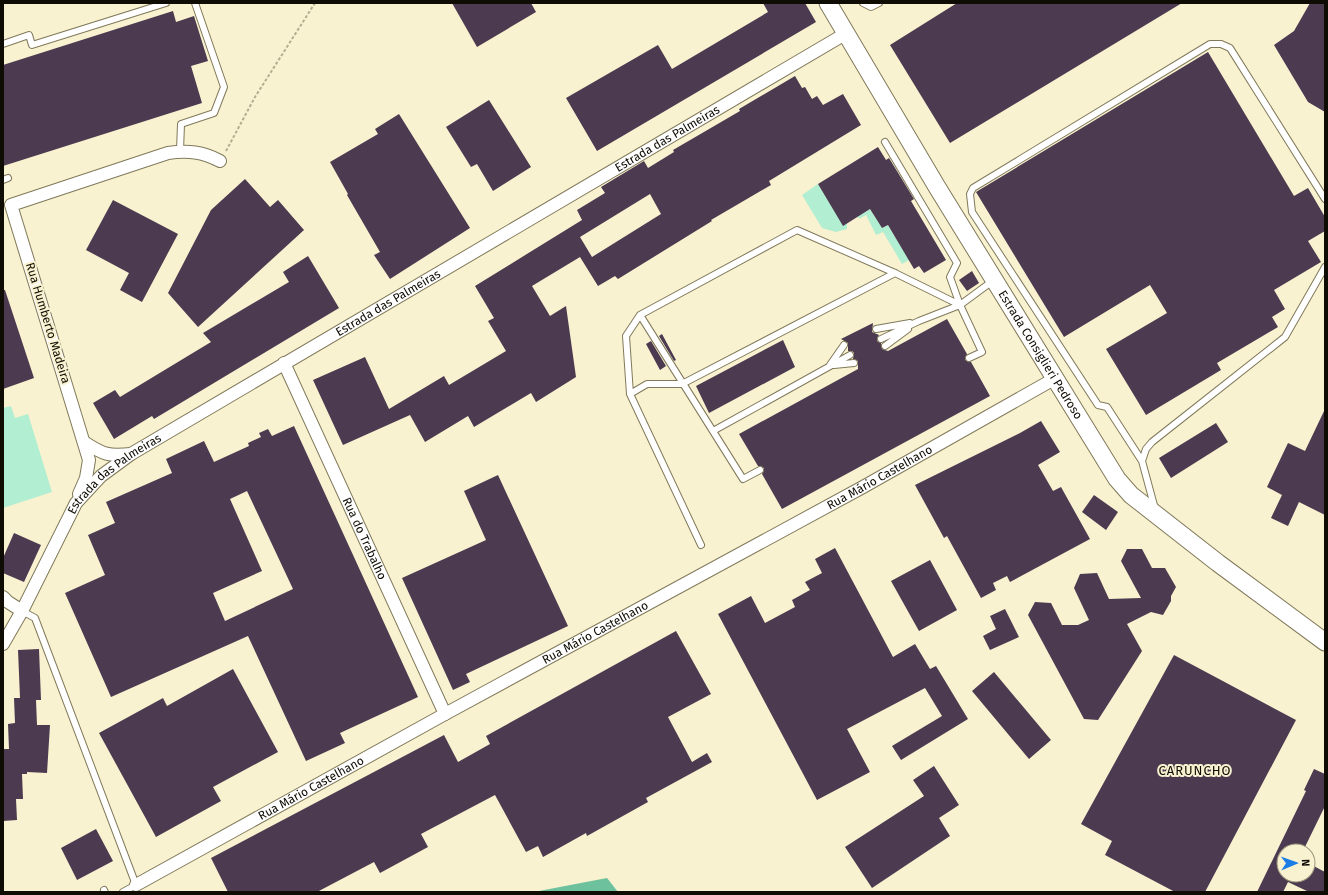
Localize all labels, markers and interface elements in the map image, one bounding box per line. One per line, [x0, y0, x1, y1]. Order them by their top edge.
street label: Estrada das Palmeiras [612, 102, 723, 175]
street label: Rua Humberto Madeira [23, 261, 73, 385]
street label: Estrada das Palmeiras [333, 266, 443, 339]
street label: Estrada Consiglieri Pedroso [995, 288, 1085, 422]
street label: Estrada das Palmeiras [65, 431, 164, 516]
street label: Rua Mário Castelhano [824, 442, 935, 512]
street label: Rua do Trabalho [340, 495, 389, 582]
street label: Rua Mário Castelhano [540, 598, 651, 667]
street label: Rua Mário Castelhano [256, 753, 366, 823]
district label: CARUNCHO [1158, 763, 1232, 778]
north arrow [1276, 843, 1316, 883]
text: N [1299, 859, 1312, 867]

